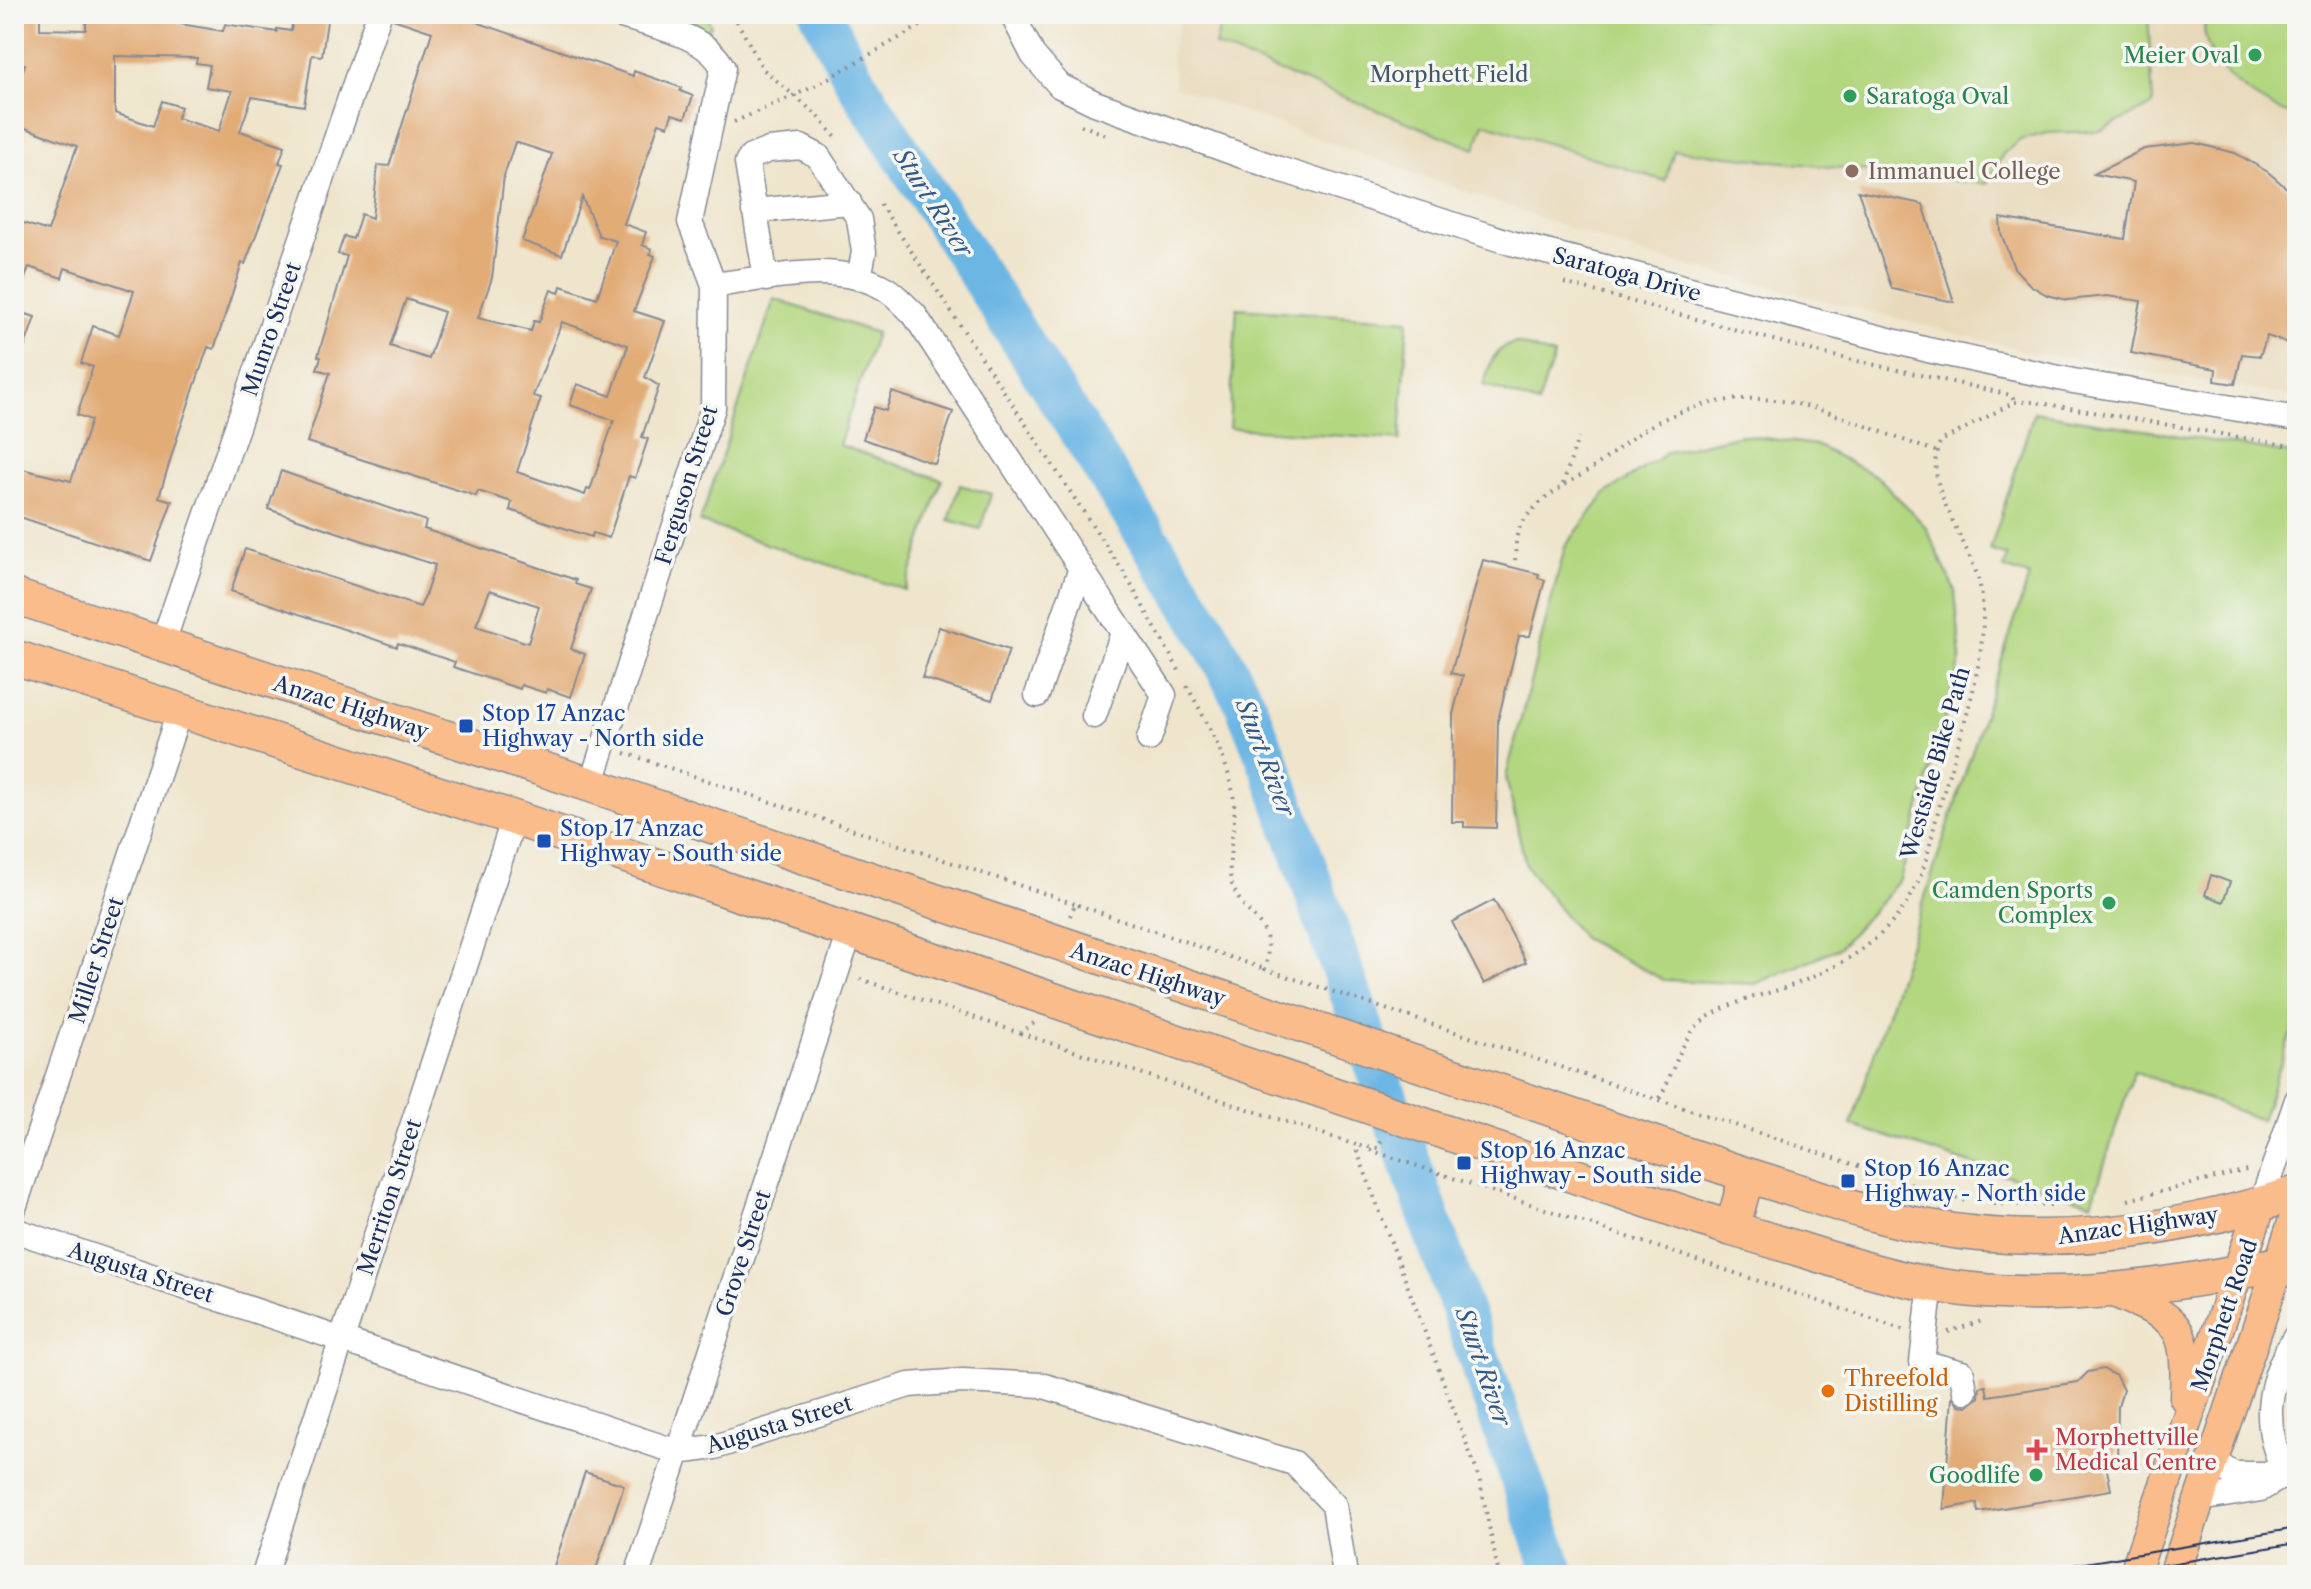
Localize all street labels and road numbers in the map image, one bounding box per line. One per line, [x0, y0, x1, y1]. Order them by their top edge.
street label: Saratoga Drive [1550, 242, 1704, 307]
street label: Munro Street [236, 258, 307, 400]
street label: Ferguson Street [649, 402, 724, 568]
street label: Westside Bike Path [1895, 664, 1976, 863]
street label: Anzac Highway [269, 669, 433, 746]
street label: Miller Street [63, 893, 130, 1027]
street label: Anzac Highway [1066, 936, 1230, 1013]
street label: Merriton Street [352, 1116, 427, 1279]
street label: Grove Street [710, 1186, 777, 1320]
street label: Anzac Highway [2055, 1201, 2221, 1250]
street label: Morphett Road [2186, 1235, 2263, 1395]
street label: Augusta Street [64, 1236, 217, 1309]
street label: Augusta Street [702, 1389, 856, 1460]

